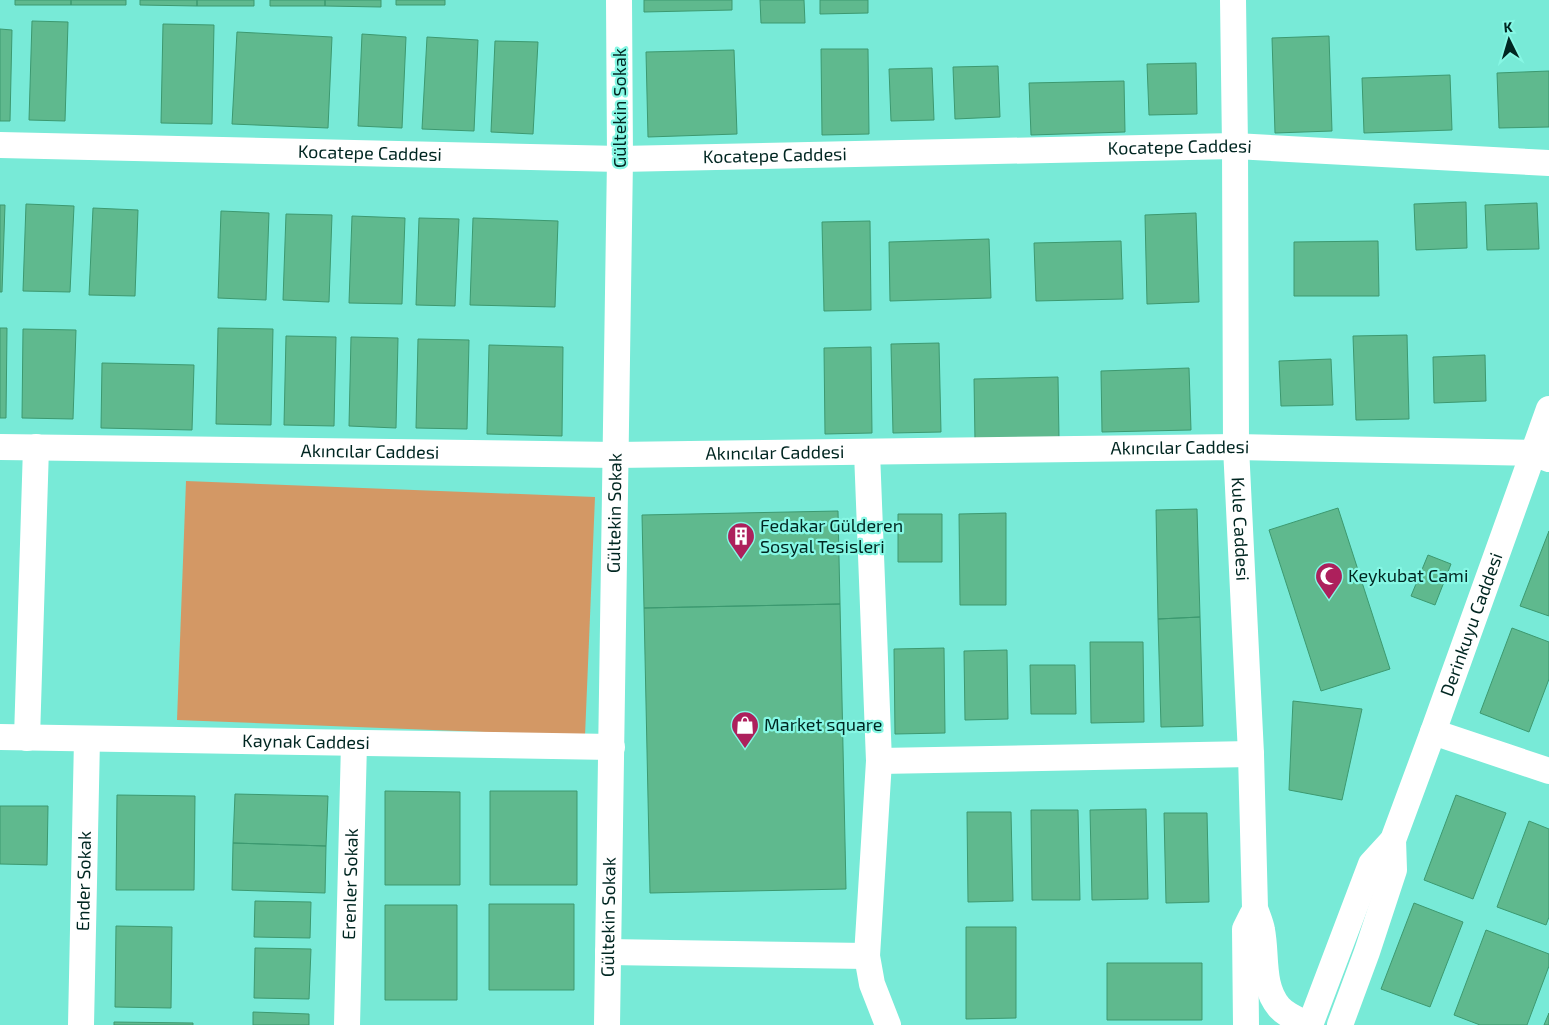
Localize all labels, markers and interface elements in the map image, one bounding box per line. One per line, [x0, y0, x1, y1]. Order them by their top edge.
north arrow [1484, 15, 1534, 65]
text: K [1503, 18, 1513, 35]
street label: Gültekin Sokak [608, 48, 630, 168]
street label: Kocatepe Caddesi [1107, 134, 1252, 159]
street label: Kocatepe Caddesi [298, 140, 442, 165]
street label: Kocatepe Caddesi [703, 142, 847, 167]
street label: Akıncılar Caddesi [1110, 435, 1250, 459]
street label: Akıncılar Caddesi [300, 439, 440, 463]
street label: Akıncılar Caddesi [705, 440, 844, 464]
street label: Gültekin Sokak [602, 453, 626, 573]
street label: Kule Caddesi [1227, 476, 1255, 581]
place label: Fedakar Gülderen Sosyal Tesisleri [760, 514, 903, 557]
building icon: Fedakar Gülderen Sosyal Tesisleri [726, 521, 756, 560]
street label: Derinkuyu Caddesi [1435, 549, 1507, 699]
mosque icon: Keykubat Cami [1314, 561, 1344, 600]
place label: Keykubat Cami [1348, 564, 1468, 586]
shop icon: Market square [730, 710, 760, 749]
place label: Market square [764, 713, 883, 735]
street label: Kaynak Caddesi [242, 729, 370, 753]
street label: Erenler Sokak [337, 828, 362, 940]
street label: Ender Sokak [71, 831, 95, 931]
street label: Gültekin Sokak [596, 857, 620, 977]

